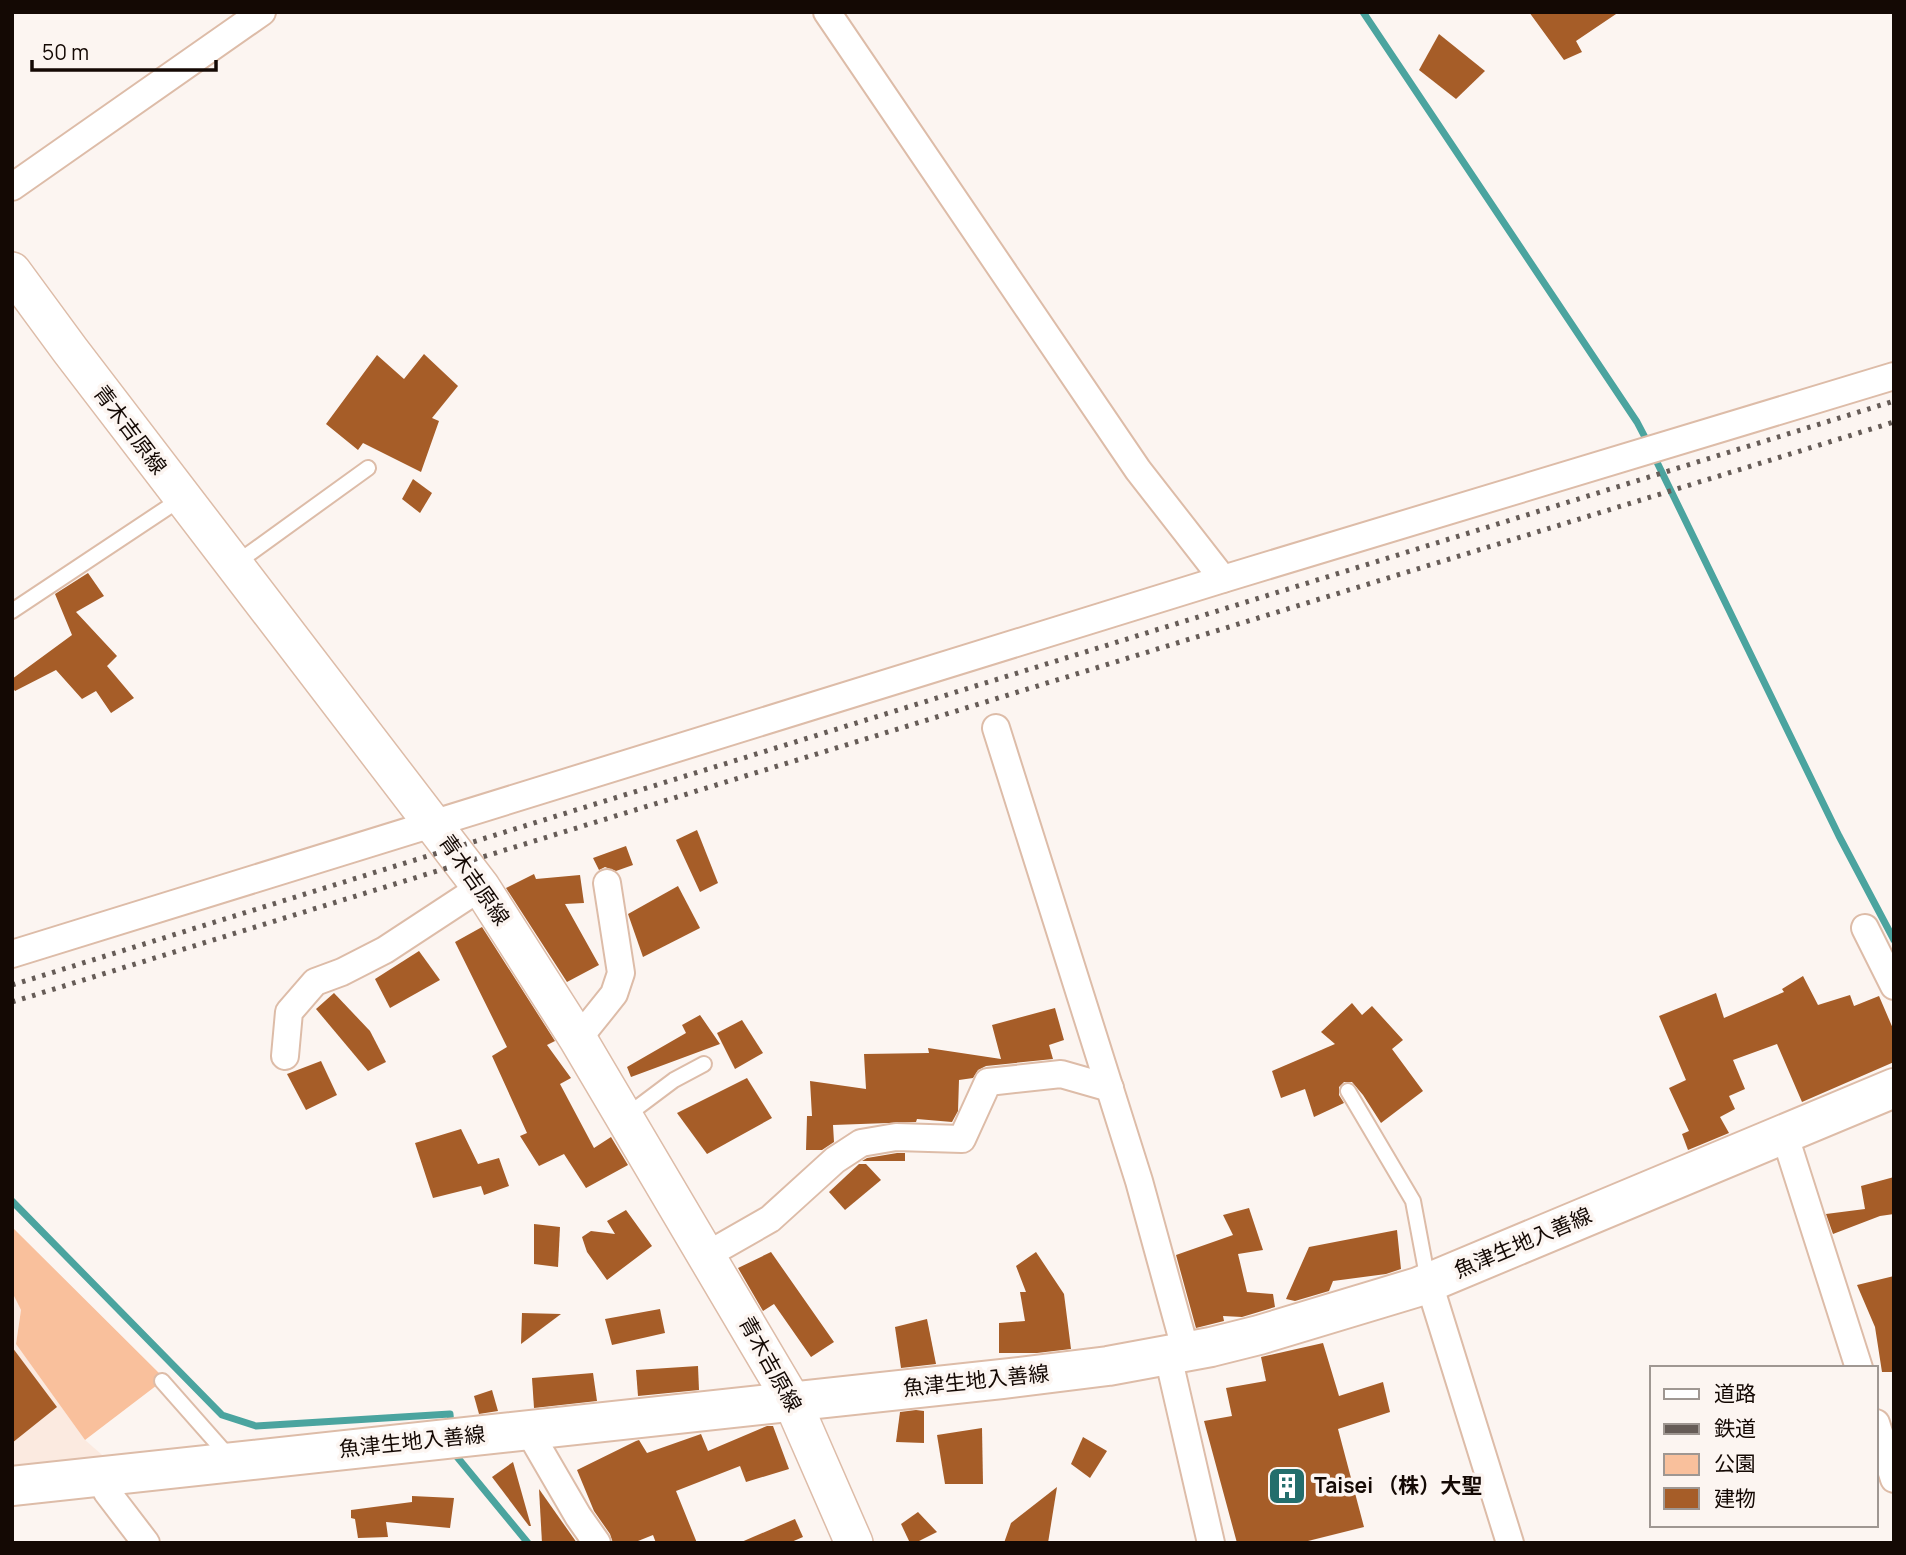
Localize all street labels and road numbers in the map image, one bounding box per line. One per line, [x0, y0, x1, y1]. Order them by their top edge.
street label: 青木吉原線 [88, 379, 174, 480]
street label: 青木吉原線 [433, 828, 516, 930]
street label: 魚津生地入善線 [1449, 1200, 1596, 1284]
street label: 青木吉原線 [733, 1311, 809, 1416]
street label: 魚津生地入善線 [901, 1358, 1050, 1402]
street label: 魚津生地入善線 [337, 1419, 486, 1463]

